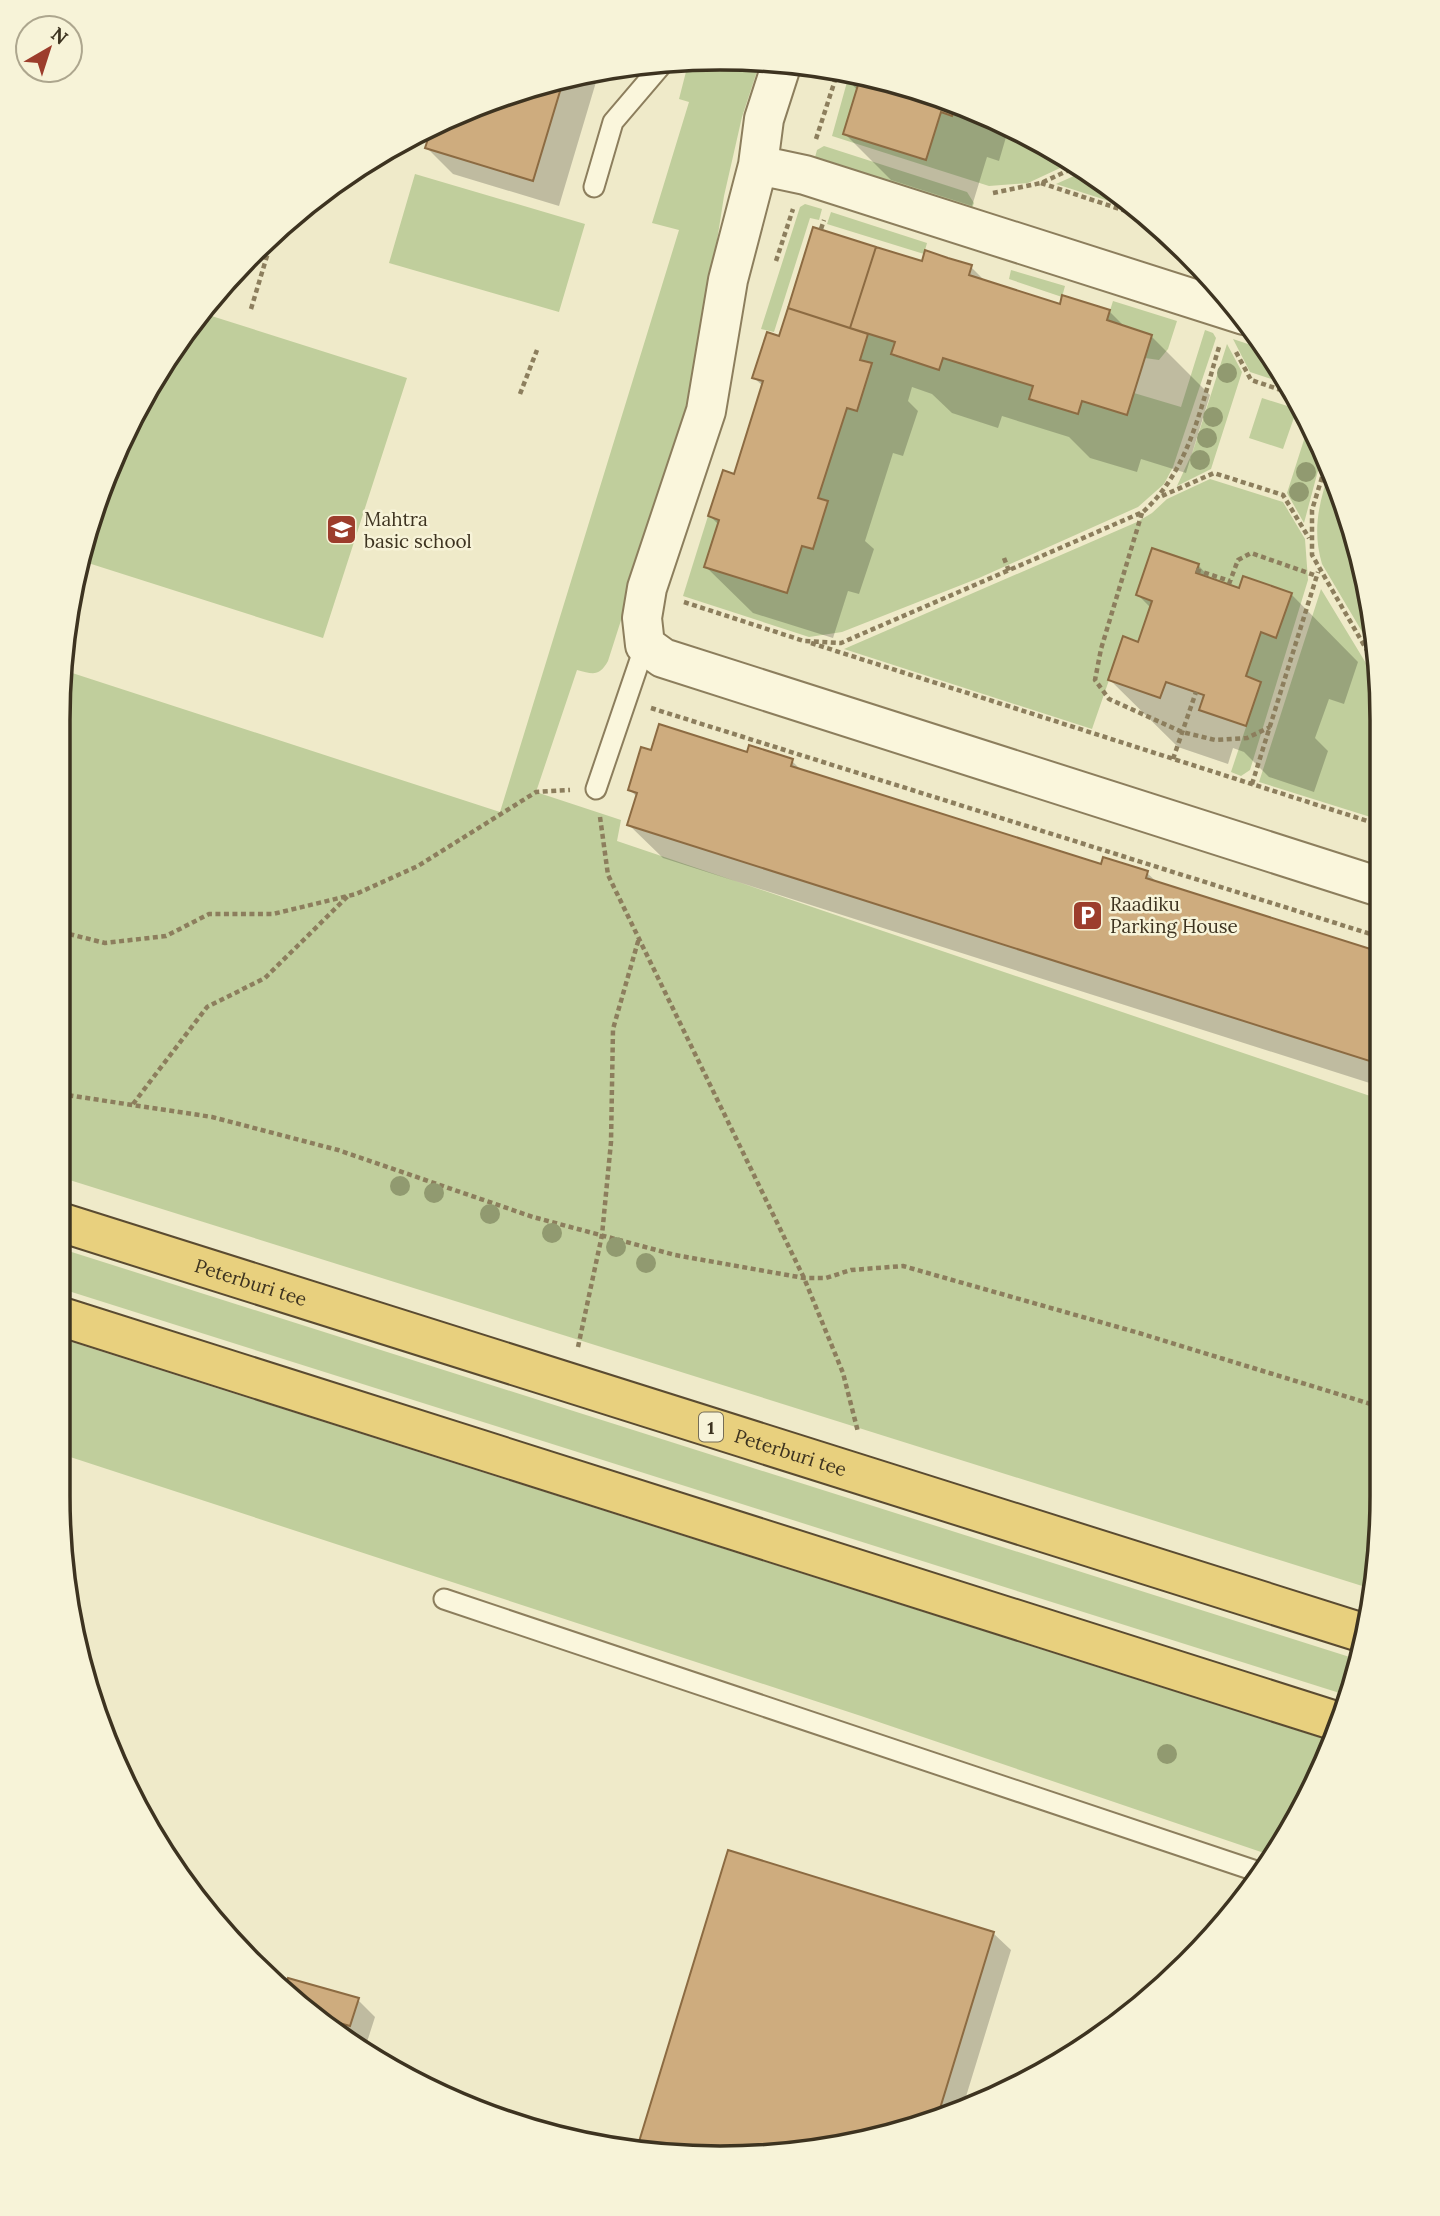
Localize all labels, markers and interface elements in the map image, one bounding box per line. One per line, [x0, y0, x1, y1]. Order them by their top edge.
north arrow [14, 14, 84, 84]
text: N [46, 22, 73, 50]
place label: Mahtra basic school [364, 507, 472, 553]
school or university icon: Mahtra basic school [324, 513, 358, 547]
place label: Raadiku Parking House [1110, 892, 1238, 938]
parking icon: Raadiku Parking House [1070, 898, 1104, 932]
street label: Peterburi tee [192, 1253, 310, 1311]
road number: 1 [699, 1412, 723, 1442]
street label: Peterburi tee [732, 1424, 850, 1481]

